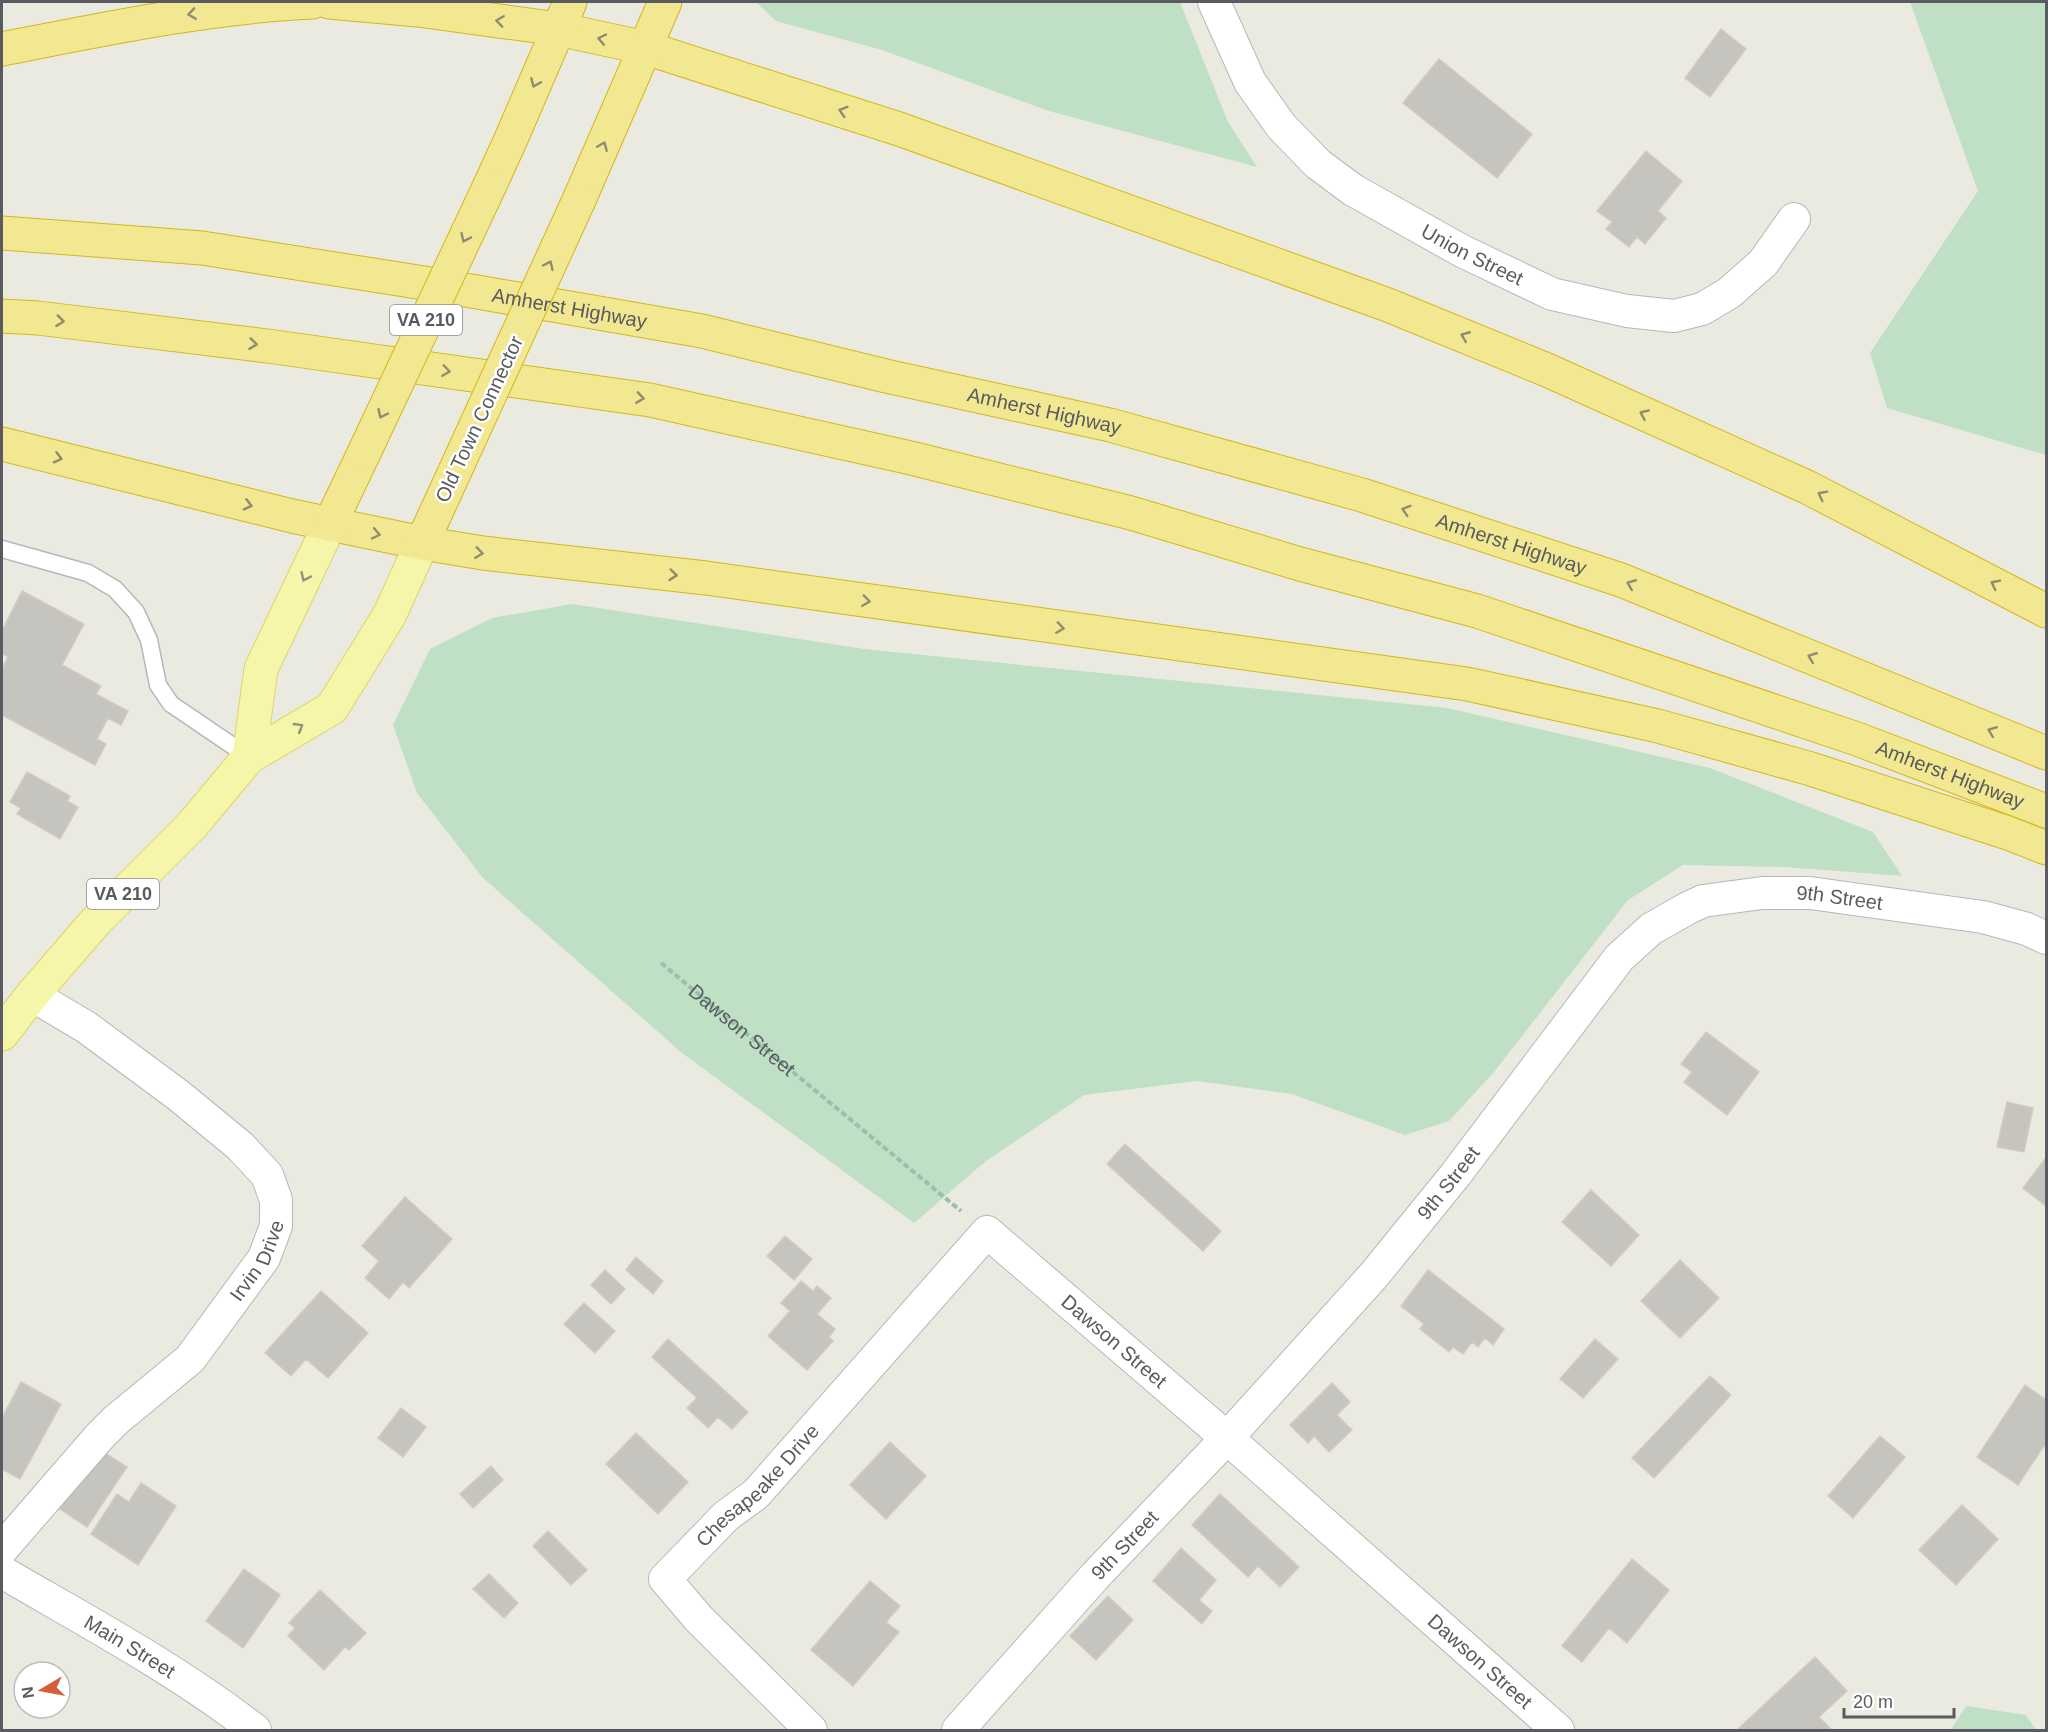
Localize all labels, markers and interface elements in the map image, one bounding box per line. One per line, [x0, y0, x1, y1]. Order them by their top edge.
one-way arrow [188, 8, 197, 20]
one-way arrow [495, 16, 505, 28]
one-way arrow [597, 33, 607, 46]
one-way arrow [530, 77, 542, 88]
one-way arrow [838, 106, 849, 118]
one-way arrow [596, 141, 608, 152]
street label: Union Street [1418, 220, 1527, 290]
one-way arrow [460, 231, 472, 242]
one-way arrow [542, 261, 554, 272]
street label: Amherst Highway [490, 284, 649, 332]
road number: VA 210 [390, 305, 462, 335]
one-way arrow [55, 314, 64, 327]
one-way arrow [1460, 331, 1471, 343]
street label: Old Town Connector [431, 332, 527, 506]
one-way arrow [249, 338, 258, 350]
one-way arrow [442, 365, 451, 377]
street label: Amherst Highway [965, 383, 1124, 439]
one-way arrow [635, 392, 644, 404]
one-way arrow [378, 408, 390, 419]
one-way arrow [1639, 409, 1650, 421]
one-way arrow [53, 451, 63, 464]
one-way arrow [1817, 490, 1828, 502]
one-way arrow [242, 497, 252, 510]
one-way arrow [1401, 504, 1412, 517]
street label: Amherst Highway [1434, 509, 1589, 579]
one-way arrow [371, 527, 381, 540]
one-way arrow [475, 546, 484, 558]
one-way arrow [669, 568, 678, 581]
one-way arrow [300, 571, 312, 582]
one-way arrow [1626, 579, 1637, 591]
one-way arrow [1990, 580, 2001, 592]
one-way arrow [862, 594, 871, 606]
one-way arrow [1055, 621, 1064, 633]
one-way arrow [1807, 652, 1818, 664]
one-way arrow [293, 723, 303, 735]
one-way arrow [1988, 726, 1999, 738]
street label: Amherst Highway [1873, 736, 2027, 813]
road number: VA 210 [87, 879, 159, 909]
street label: 9th Street [1797, 882, 1885, 914]
street label: Dawson Street [684, 980, 800, 1080]
street label: 9th Street [1413, 1142, 1484, 1224]
street label: Irvin Drive [225, 1217, 288, 1305]
street label: Dawson Street [1057, 1290, 1171, 1393]
street label: Chesapeake Drive [692, 1420, 823, 1551]
street label: 9th Street [1087, 1506, 1163, 1584]
street label: Dawson Street [1423, 1610, 1537, 1713]
street label: Main Street [80, 1611, 180, 1683]
north arrow [12, 1660, 72, 1720]
scale bar [1844, 1681, 1954, 1719]
text: N [18, 1685, 37, 1700]
text: 20 m [1853, 1692, 1893, 1712]

